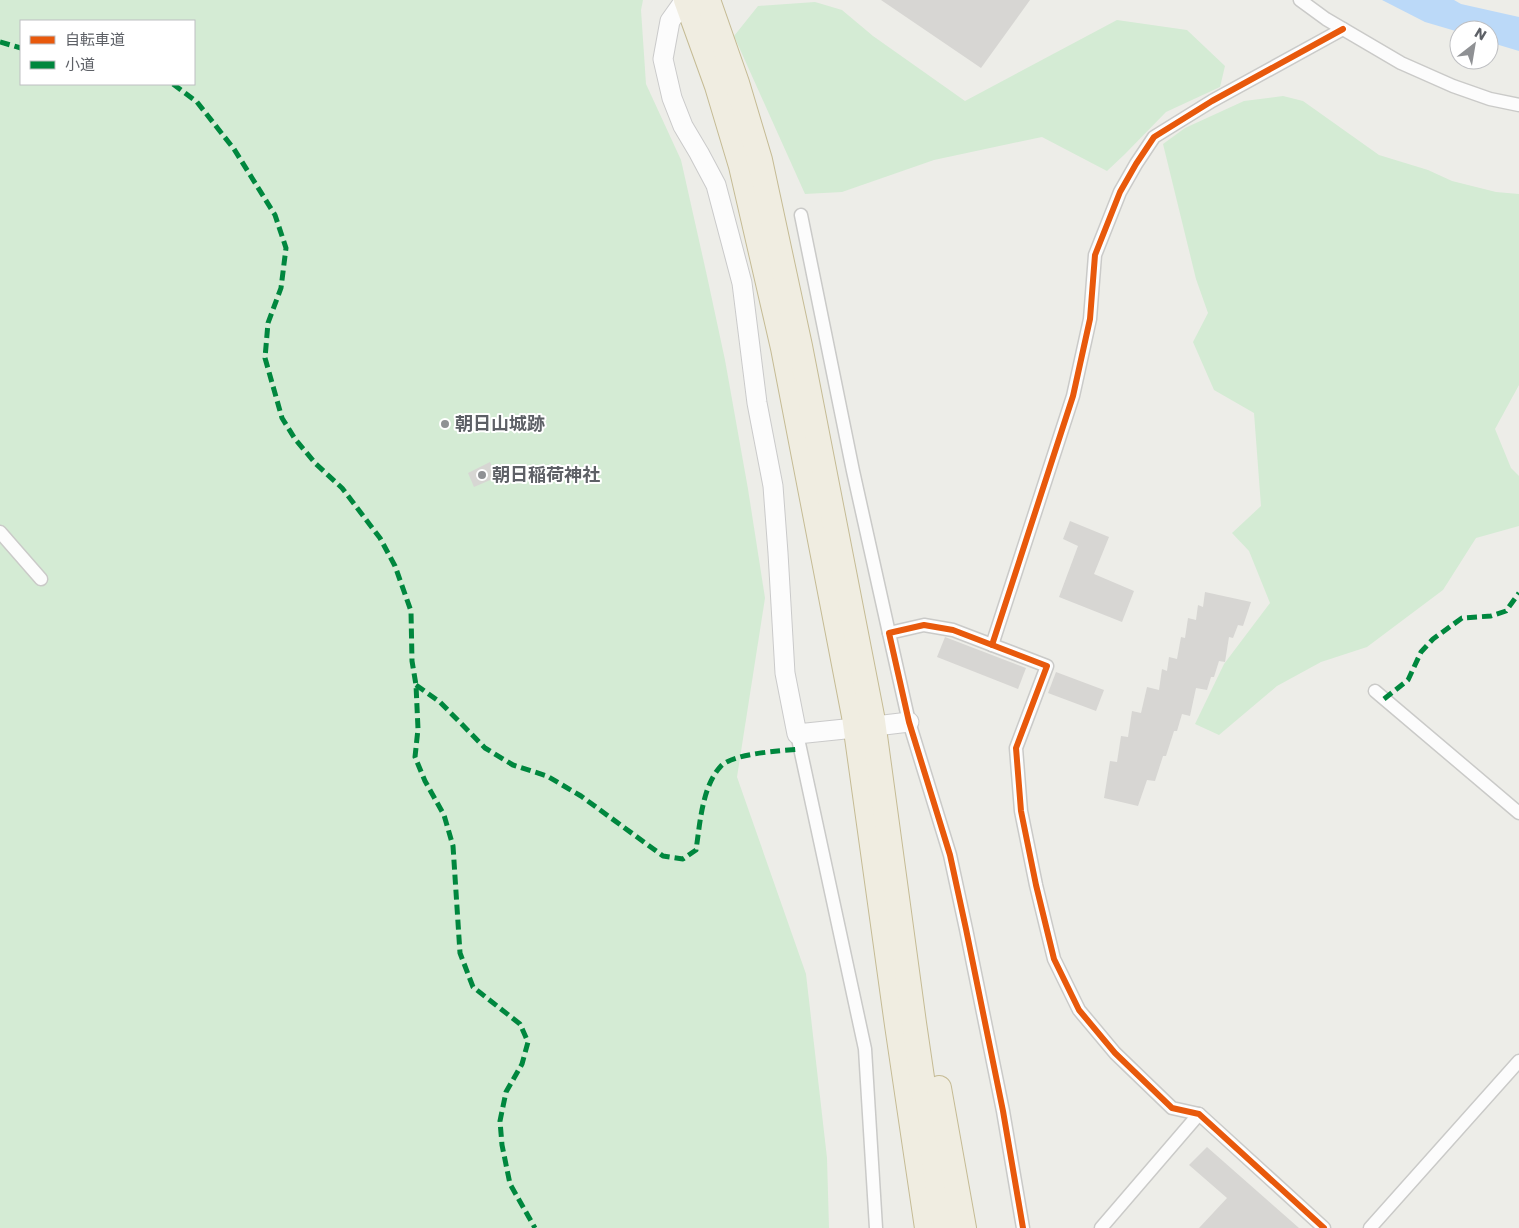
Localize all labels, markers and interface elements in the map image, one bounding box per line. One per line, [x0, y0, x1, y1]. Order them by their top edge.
legend [20, 20, 195, 85]
north arrow [1449, 20, 1499, 70]
text: N [1471, 23, 1490, 45]
text: 自転車道 [65, 29, 125, 50]
text: 小道 [65, 54, 95, 75]
place label: 朝日山城跡 [455, 411, 545, 436]
marker: 朝日山城跡 [439, 418, 451, 430]
place label: 朝日稲荷神社 [492, 462, 600, 487]
marker: 朝日稲荷神社 [476, 469, 488, 481]

